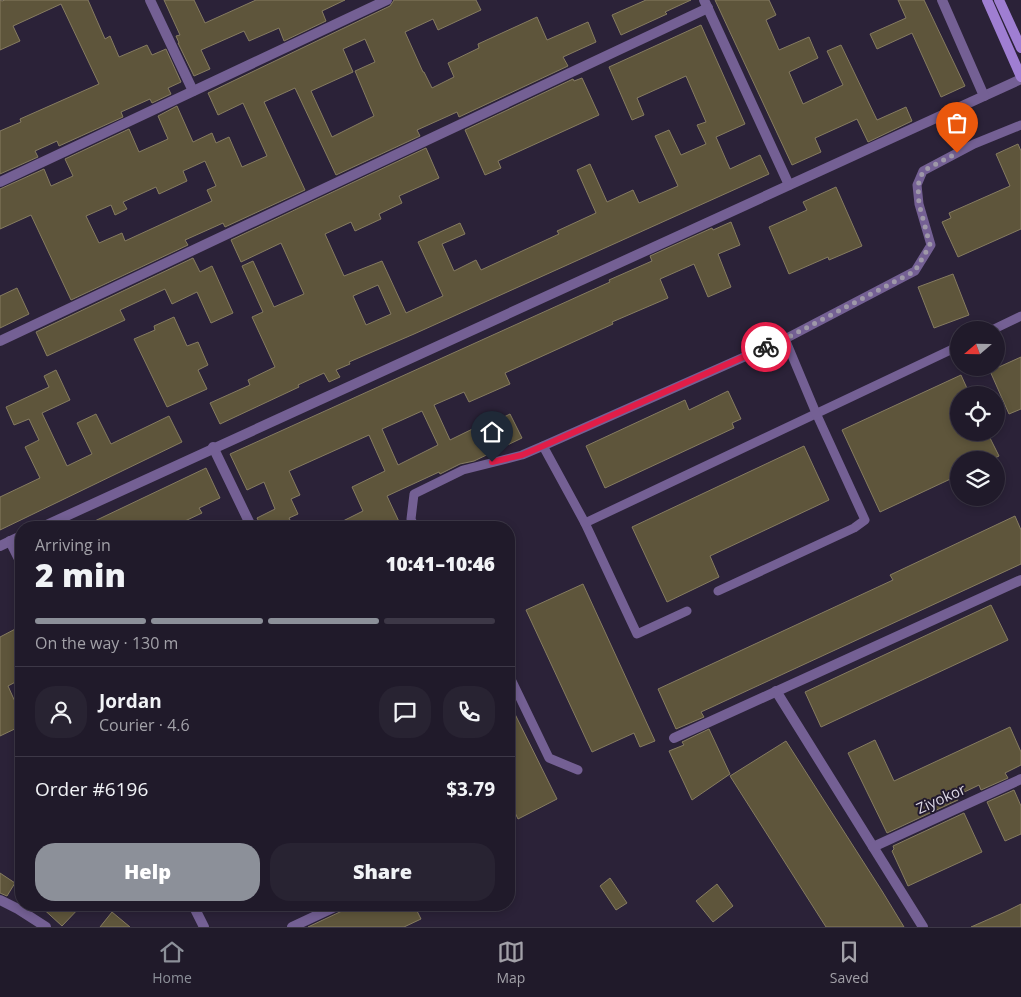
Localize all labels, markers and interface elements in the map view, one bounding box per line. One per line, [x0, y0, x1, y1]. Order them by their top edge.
pin [936, 102, 978, 153]
icon: bag [943, 109, 971, 137]
north arrow [950, 321, 1005, 376]
map controls [950, 321, 1005, 506]
courier [741, 322, 791, 372]
icon: bike [752, 333, 780, 361]
button: locate [950, 386, 1005, 441]
pin [471, 411, 513, 462]
icon: home [478, 418, 506, 446]
button: layers [950, 451, 1005, 506]
text: Arriving in [35, 534, 111, 556]
text: 10:41–10:46 [385, 551, 495, 577]
text: 2 min [35, 553, 126, 596]
text: On the way · 130 m [35, 632, 178, 654]
button: person [35, 686, 87, 738]
button: chat [379, 686, 431, 738]
button: phone [443, 686, 495, 738]
text: Jordan [99, 688, 162, 714]
text: Courier · 4.6 [99, 714, 190, 736]
text: Order #6196 [35, 776, 148, 802]
text: $3.79 [446, 776, 495, 802]
street label: Ziyokor [913, 778, 968, 818]
button: Help [35, 843, 260, 901]
button: Share [270, 843, 495, 901]
tab: Home [152, 938, 192, 987]
tab: Map [496, 938, 525, 987]
tab: Saved [830, 938, 869, 987]

